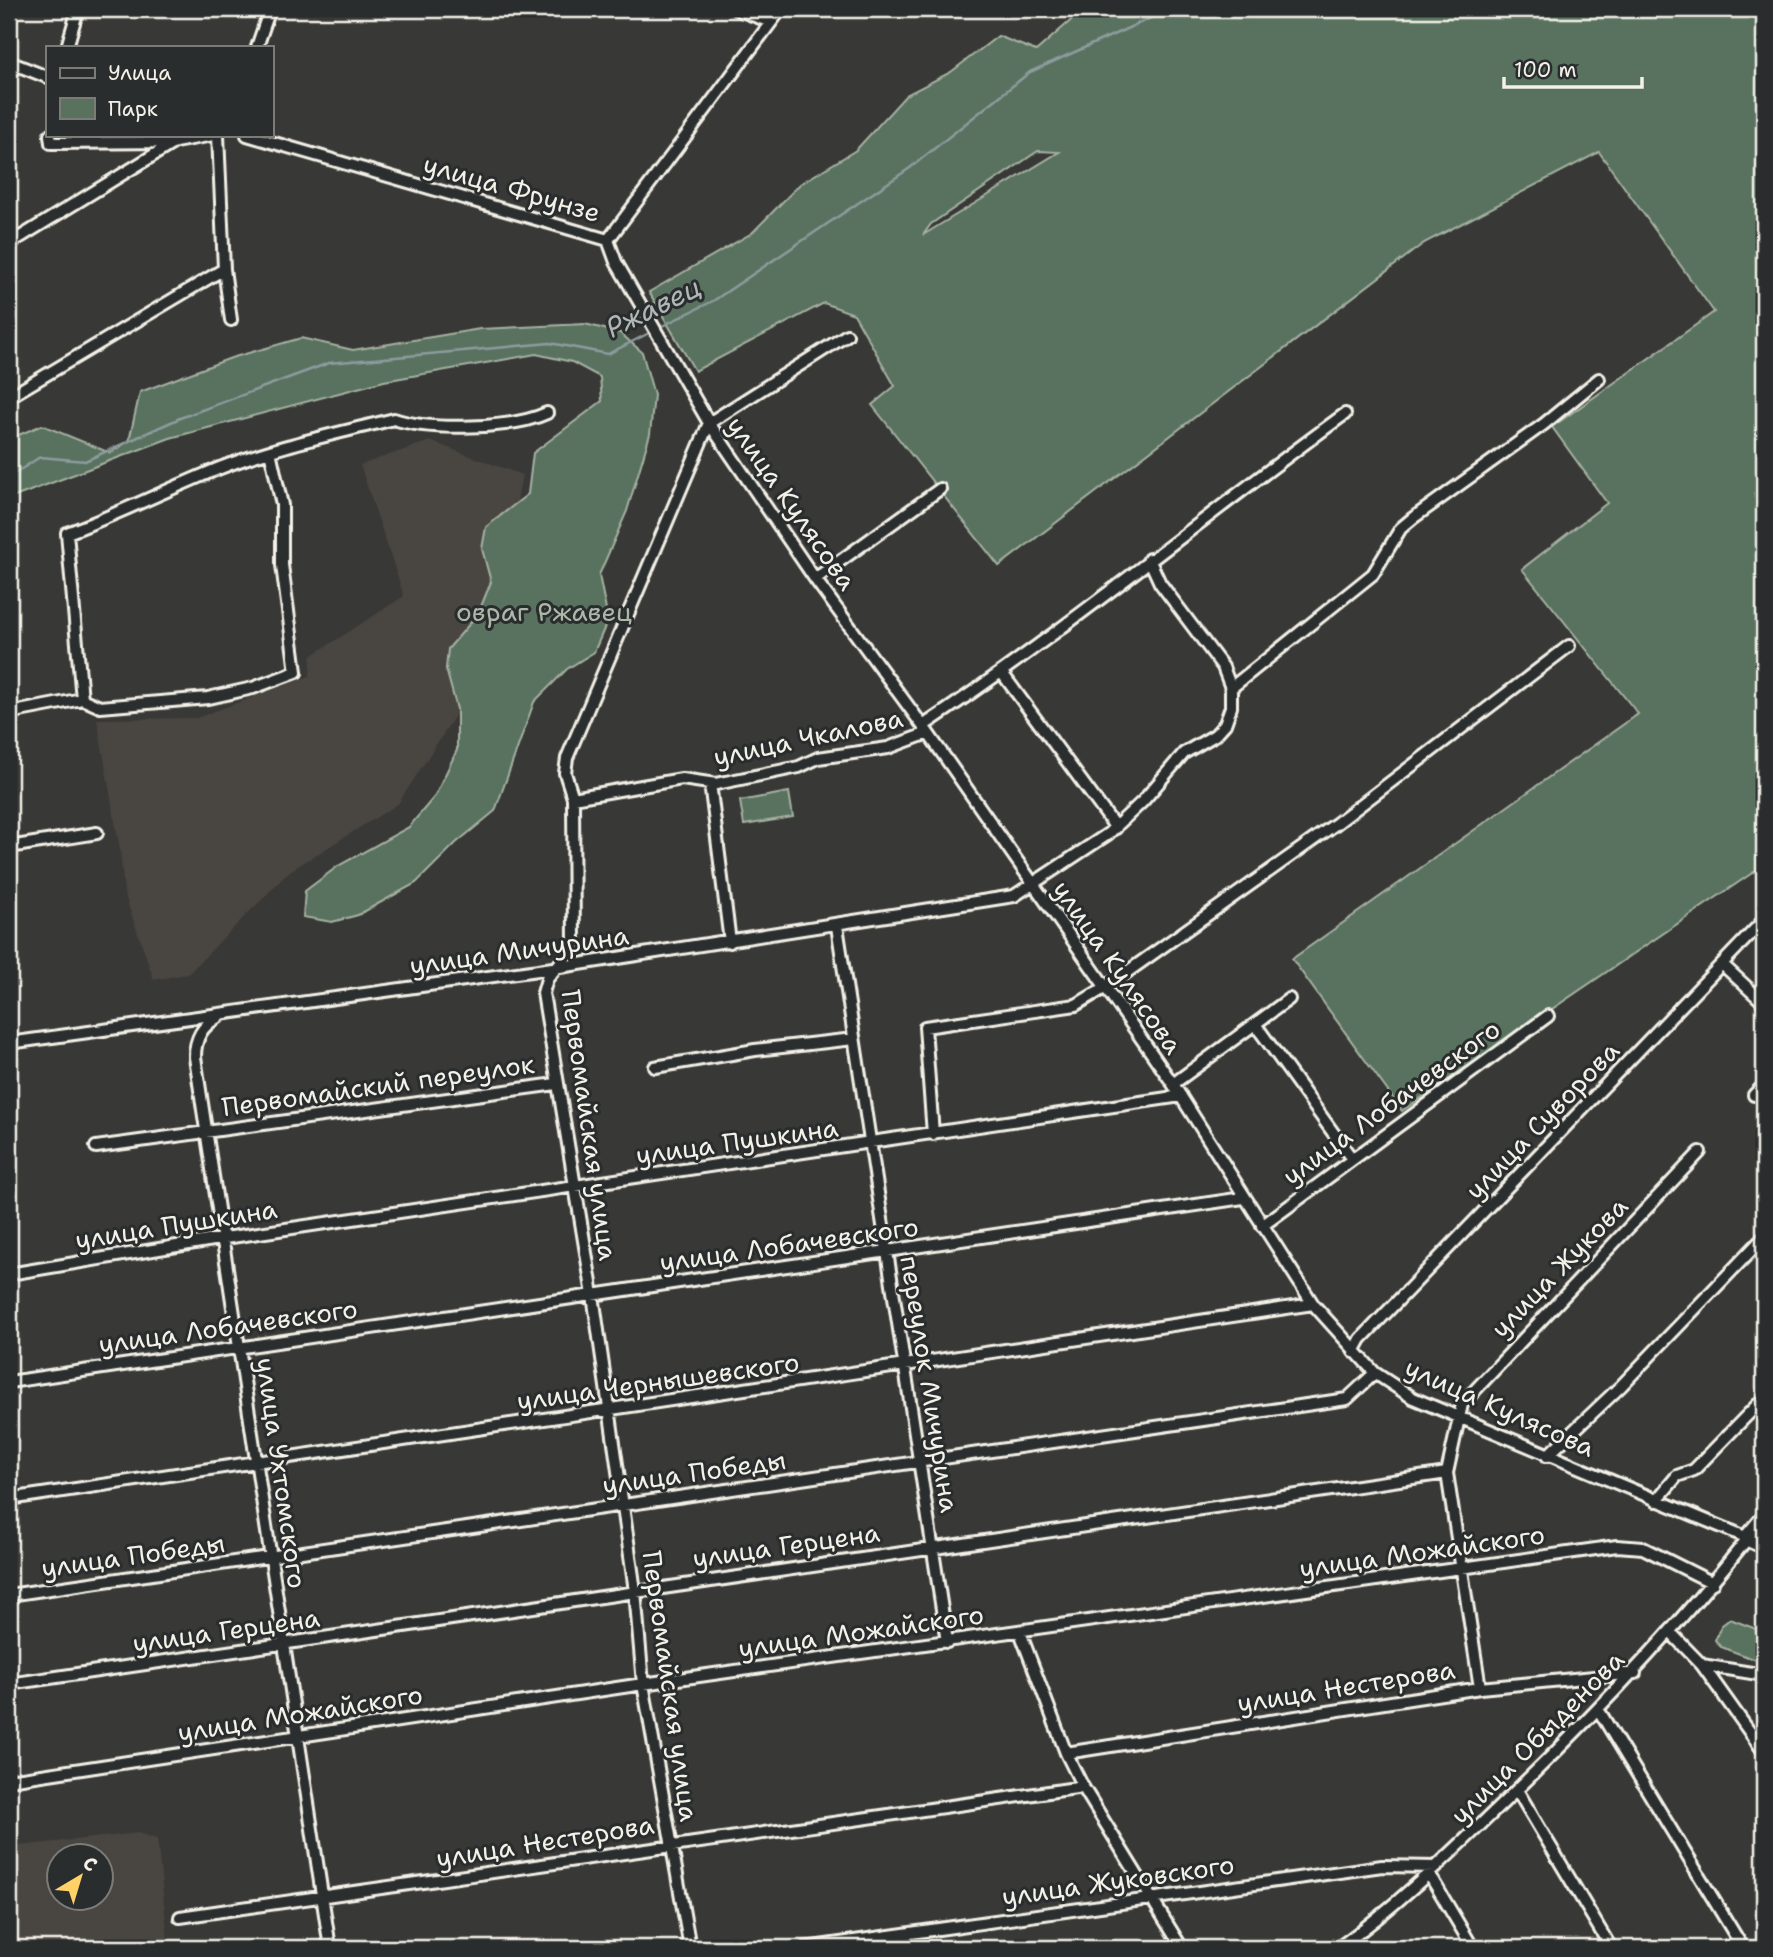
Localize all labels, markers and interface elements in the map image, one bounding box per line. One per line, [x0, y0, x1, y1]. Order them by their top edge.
legend [46, 46, 273, 136]
scale bar [1504, 46, 1642, 90]
text: 100 m [1514, 56, 1577, 84]
text: Улица [108, 59, 171, 87]
text: Парк [108, 95, 158, 123]
street label: улица Фрунзе [419, 146, 605, 230]
water label: Ржавец [599, 268, 707, 346]
street label: улица Кулясова [719, 409, 865, 597]
park label: овраг Ржавец [456, 594, 632, 629]
street label: улица Чкалова [710, 700, 906, 774]
street label: улица Кулясова [1045, 873, 1191, 1061]
street label: улица Мичурина [407, 917, 631, 983]
street label: Первомайская улица [554, 987, 626, 1263]
street label: улица Лобачевского [1275, 1011, 1507, 1193]
street label: улица Суворова [1457, 1033, 1627, 1207]
street label: Первомайский переулок [220, 1046, 537, 1124]
street label: улица Пушкина [634, 1109, 840, 1173]
street label: улица Жукова [1483, 1189, 1635, 1345]
street label: улица Пушкина [72, 1191, 280, 1257]
street label: улица Лобачевского [657, 1208, 921, 1280]
street label: переулок Мичурина [892, 1253, 968, 1515]
street label: улица Лобачевского [96, 1290, 360, 1362]
street label: улица Чернышевского [514, 1344, 802, 1418]
street label: улица Кулясова [1399, 1349, 1601, 1465]
street label: улица Ухтомского [248, 1355, 316, 1591]
street label: улица Победы [600, 1442, 788, 1502]
street label: улица Герцена [690, 1515, 882, 1575]
street label: улица Можайского [1297, 1516, 1547, 1586]
street label: улица Победы [39, 1525, 227, 1585]
street label: Первомайская улица [635, 1548, 707, 1824]
street label: улица Можайского [736, 1596, 986, 1666]
street label: улица Герцена [130, 1600, 322, 1660]
street label: улица Обыденова [1442, 1642, 1632, 1832]
street label: улица Нестерова [1235, 1651, 1457, 1721]
street label: улица Можайского [175, 1676, 425, 1750]
street label: улица Нестерова [434, 1806, 656, 1876]
north arrow [46, 1842, 116, 1912]
street label: улица Жуковского [999, 1846, 1237, 1914]
text: С [78, 1851, 102, 1877]

